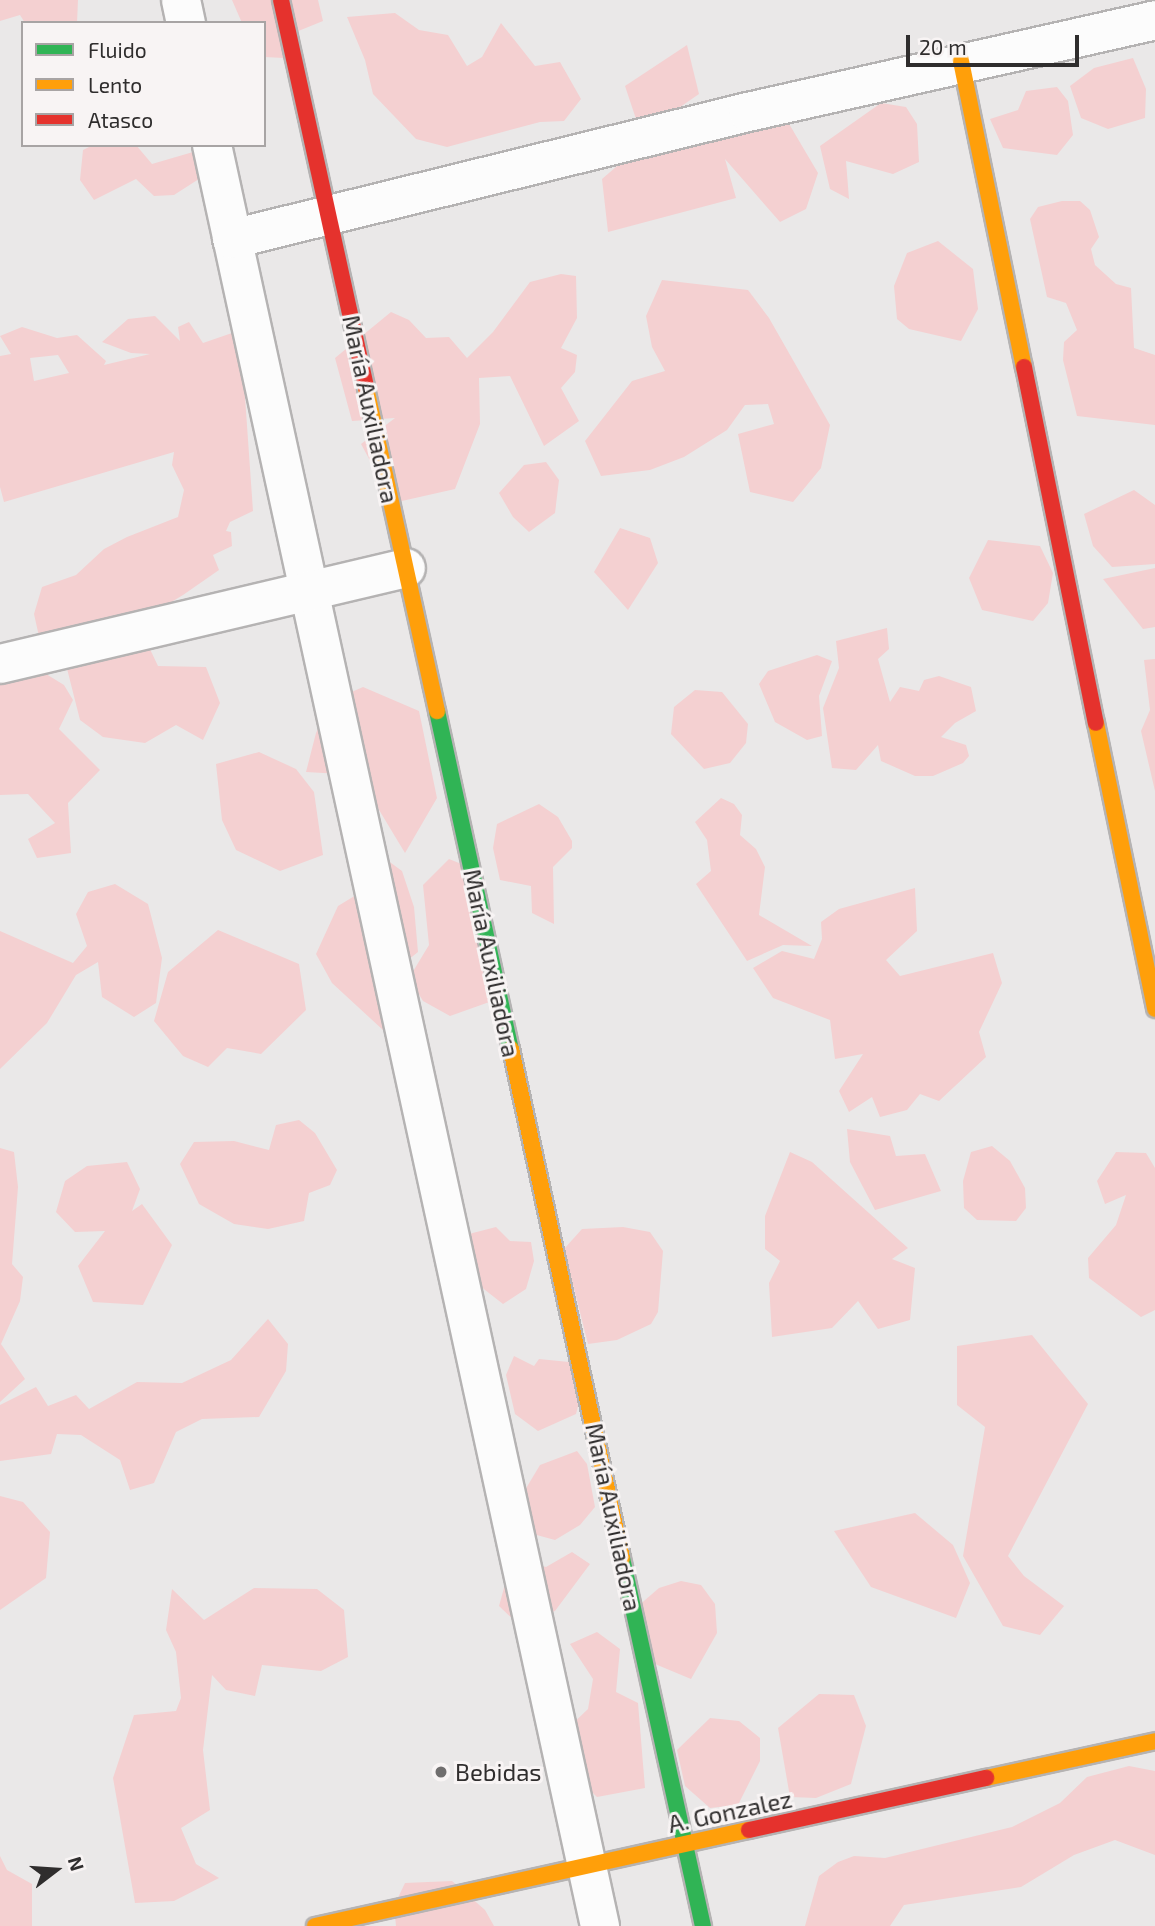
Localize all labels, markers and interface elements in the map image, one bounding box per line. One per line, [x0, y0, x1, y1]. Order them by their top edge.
legend [21, 21, 266, 147]
scale bar [910, 21, 1083, 65]
text: 20 m [919, 34, 967, 59]
text: Fluido [88, 37, 147, 62]
text: Lento [88, 72, 142, 97]
text: Atasco [88, 107, 153, 132]
street label: María Auxiliadora [337, 312, 405, 506]
street label: María Auxiliadora [458, 866, 526, 1060]
street label: María Auxiliadora [580, 1420, 648, 1614]
place label: Bebidas [455, 1758, 542, 1786]
marker: Bebidas [433, 1764, 449, 1780]
street label: A. Gonzalez [665, 1784, 795, 1838]
north arrow [21, 1835, 91, 1905]
text: N [64, 1854, 90, 1874]

